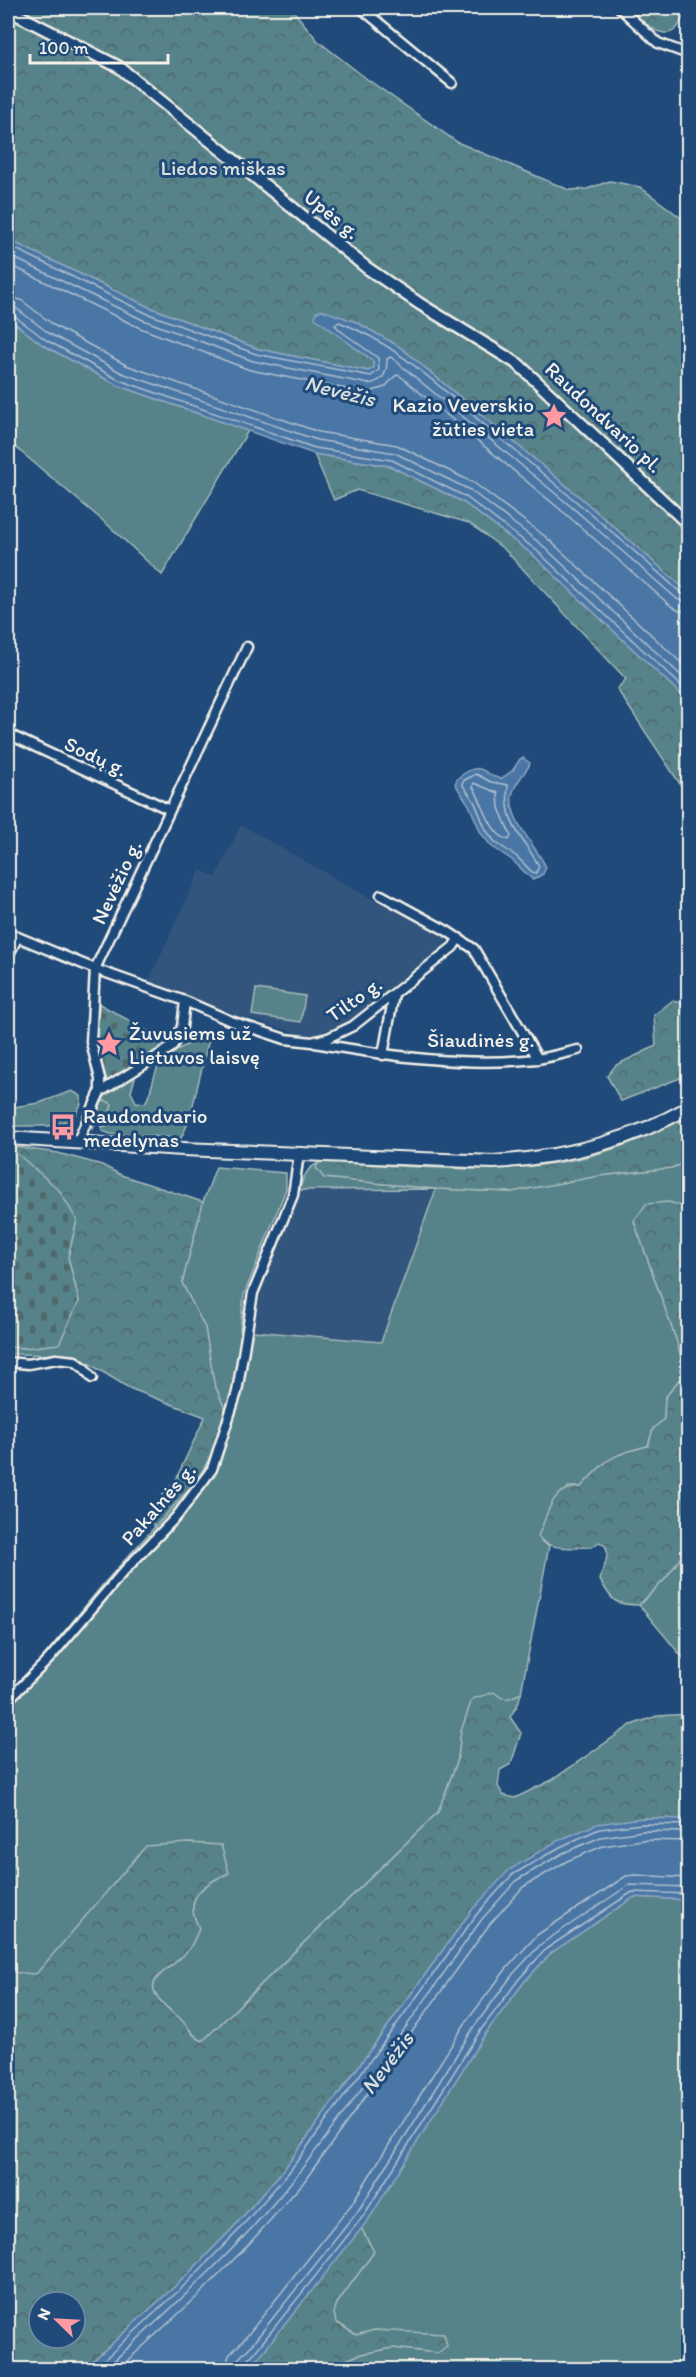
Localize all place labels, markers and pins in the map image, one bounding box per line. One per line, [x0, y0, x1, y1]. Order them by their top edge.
place label: Kazio Veverskio žūties vieta [393, 392, 534, 441]
place icon: Kazio Veverskio žūties vieta [539, 401, 569, 431]
place label: Žuvusiems už Lietuvos laisvę [129, 1020, 260, 1069]
place icon: Žuvusiems už Lietuvos laisvę [94, 1029, 124, 1059]
place label: Raudondvario medelynas [83, 1103, 208, 1152]
bus stop icon: Raudondvario medelynas [48, 1112, 78, 1142]

